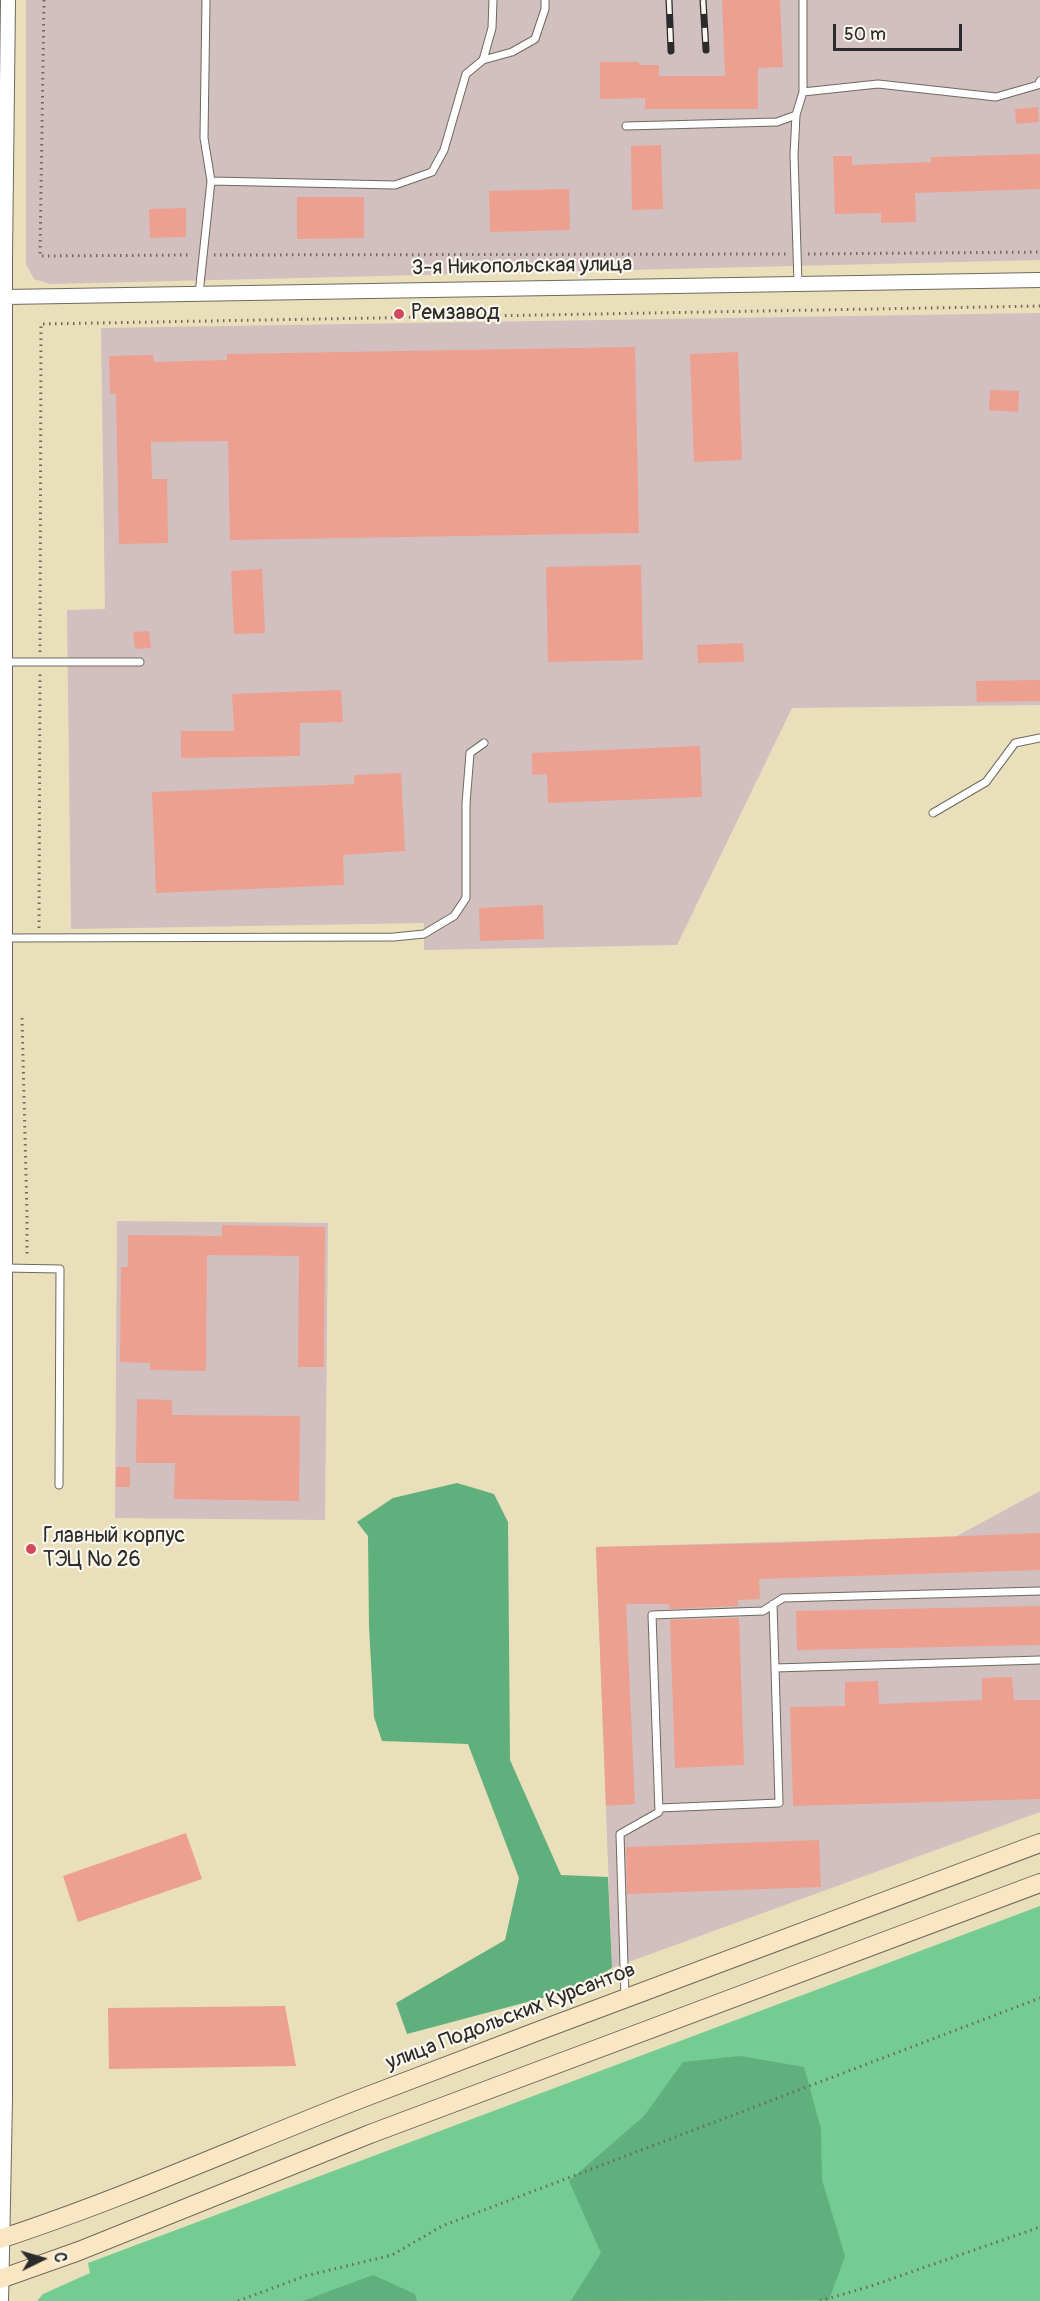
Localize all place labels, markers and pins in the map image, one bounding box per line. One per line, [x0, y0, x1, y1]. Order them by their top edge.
place label: Ремзавод [411, 301, 500, 327]
marker: Ремзавод [392, 307, 406, 321]
place label: Главный корпус ТЭЦ № 26 [43, 1524, 185, 1574]
marker: Главный корпус ТЭЦ № 26 [24, 1542, 38, 1556]

